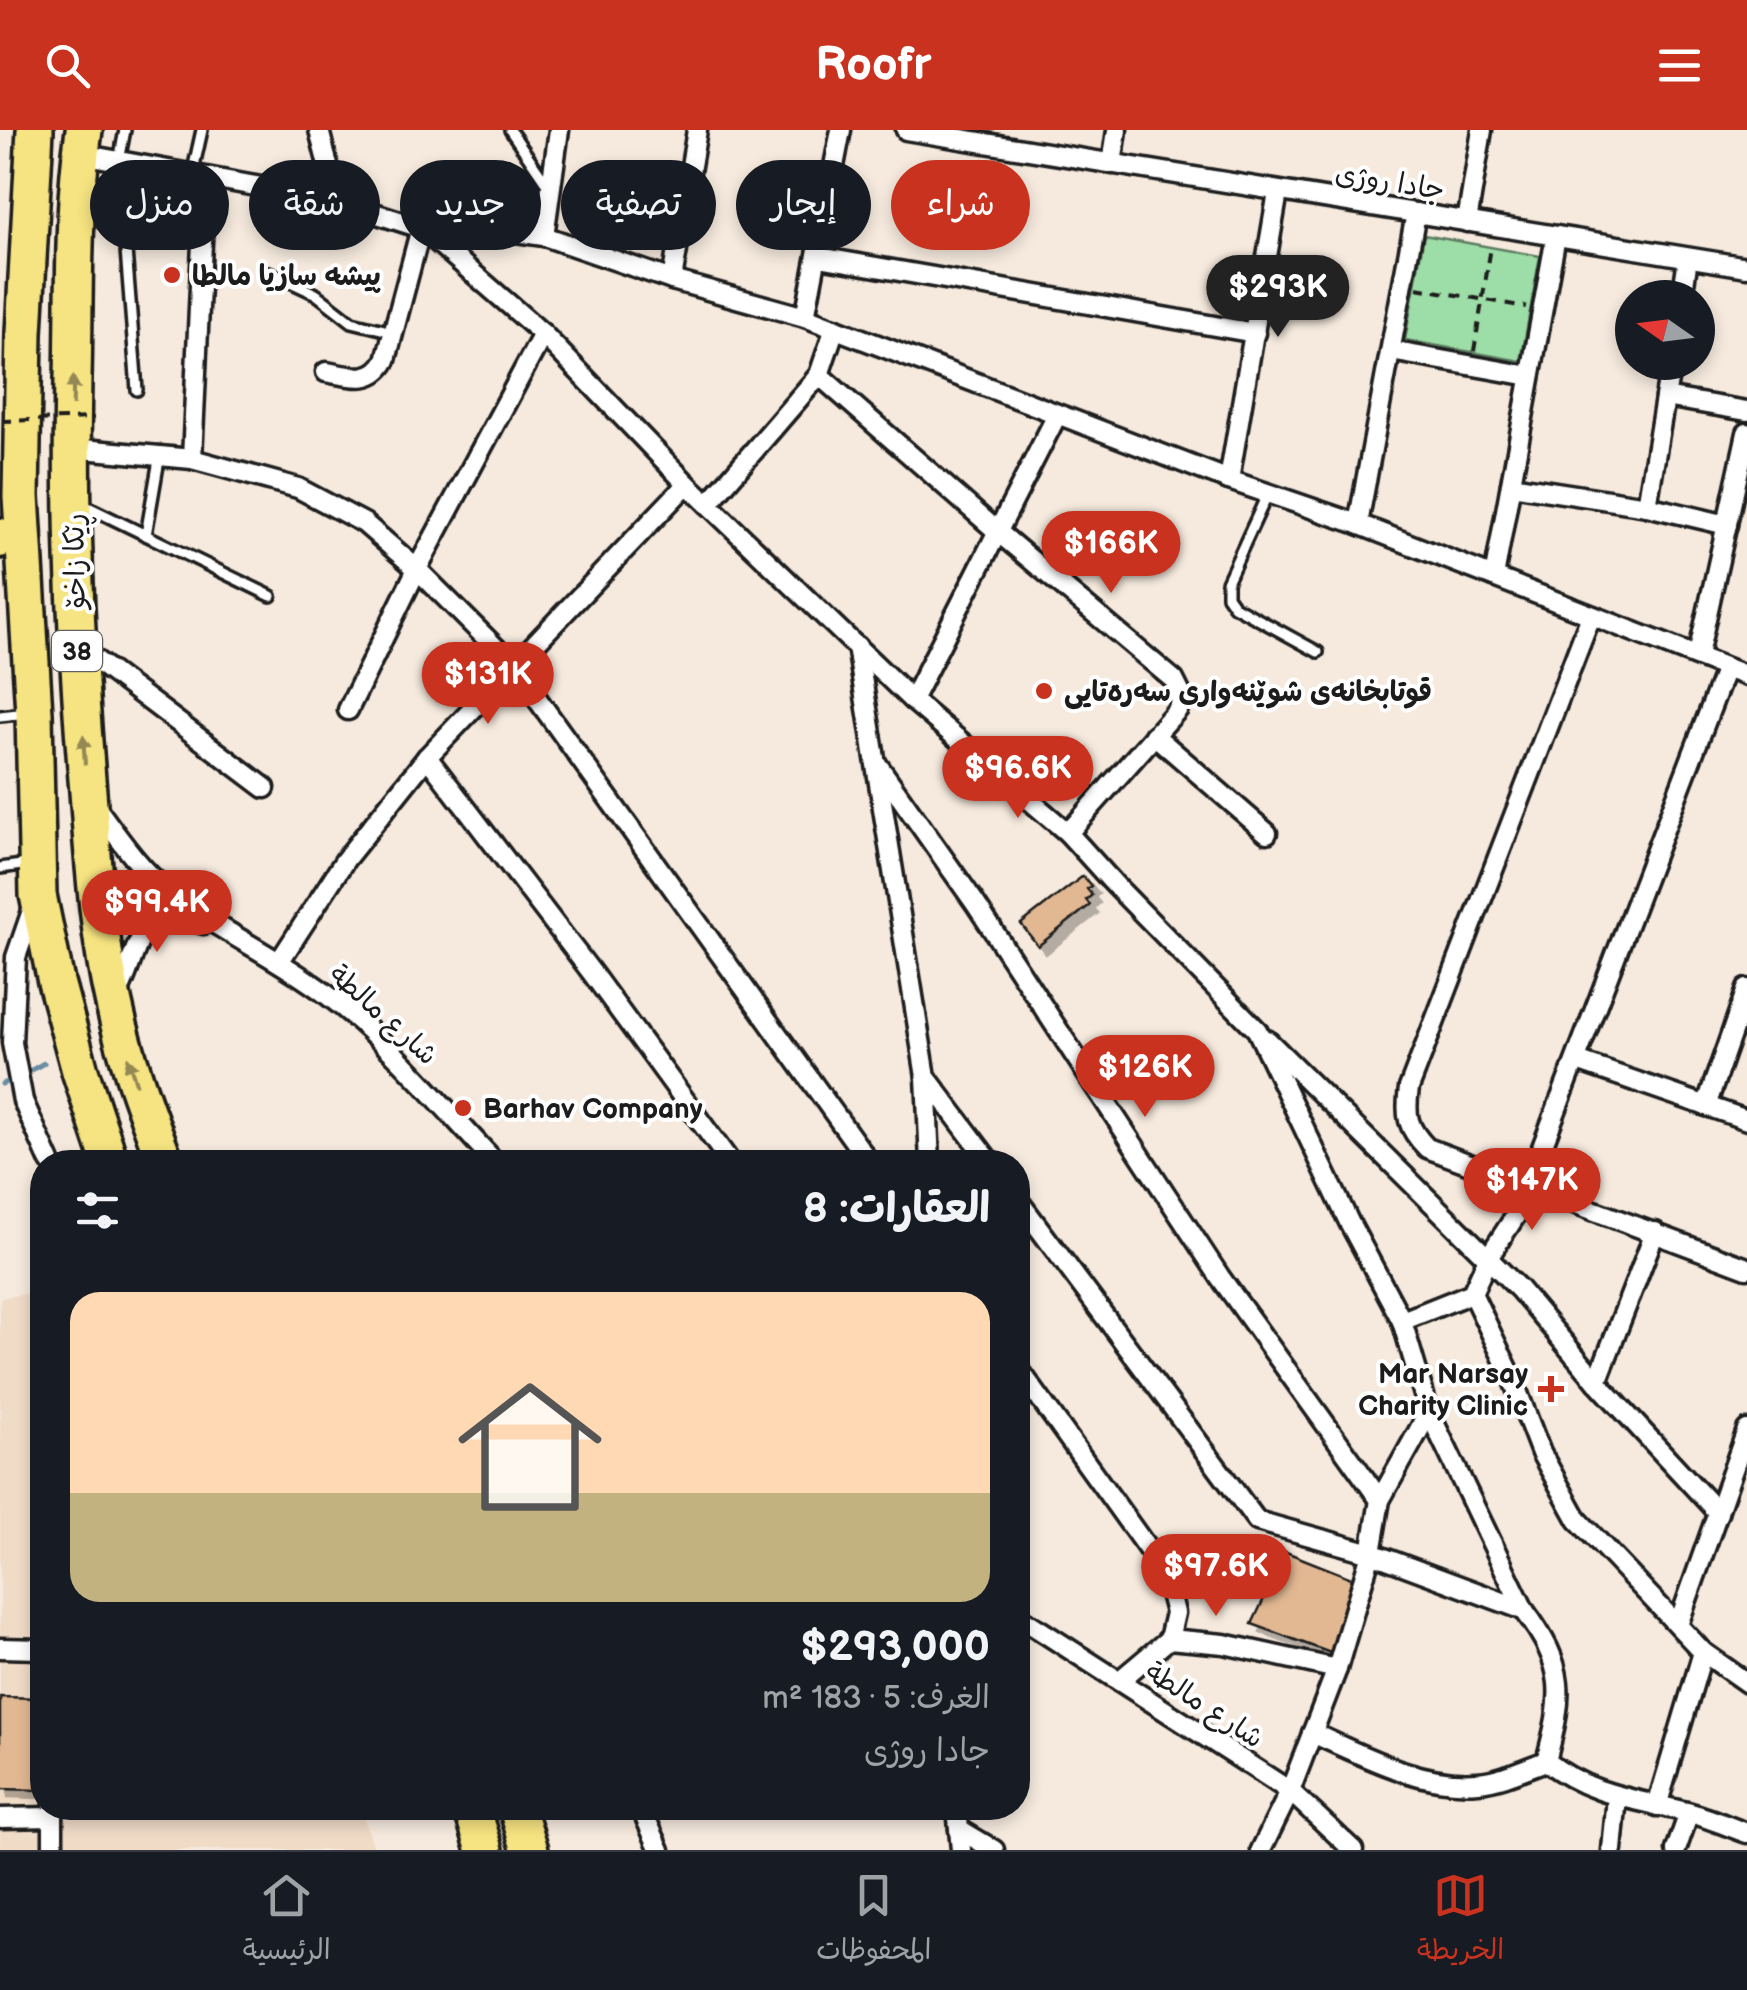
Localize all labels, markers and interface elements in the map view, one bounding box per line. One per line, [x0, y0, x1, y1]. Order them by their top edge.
icon: search [40, 38, 95, 93]
text: Roofr [816, 38, 931, 93]
icon: menu [1652, 38, 1707, 93]
street label: جادا روژی [1333, 158, 1447, 207]
chip: منزل [90, 160, 229, 250]
chip: شقة [249, 160, 380, 250]
chip: جديد [400, 160, 541, 250]
chip: تصفية [561, 160, 716, 250]
chip: إيجار [736, 160, 871, 250]
chip: شراء [891, 160, 1030, 250]
pin: $293K [1208, 255, 1348, 340]
place label: پيشه سازيا مالطا [192, 260, 381, 293]
marker: پيشه سازيا مالطا [161, 264, 183, 286]
text: $293K [1228, 268, 1328, 307]
north arrow [1615, 280, 1715, 380]
map controls [1615, 280, 1715, 380]
one-way arrow [65, 374, 81, 406]
pin: $166K [1041, 511, 1181, 596]
street label: ڕێکا زاخۆ [58, 513, 99, 611]
text: $166K [1063, 524, 1159, 563]
road number: 38 [52, 631, 102, 671]
pin: $131K [418, 642, 558, 727]
text: $131K [444, 655, 532, 694]
place label: قوتابخانەی شوێنەواری سەرەتایی [1064, 676, 1432, 710]
marker: قوتابخانەی شوێنەواری سەرەتایی [1033, 680, 1055, 702]
one-way arrow [76, 734, 92, 766]
pin: $96.6K [937, 736, 1099, 821]
text: $96.6K [964, 749, 1072, 788]
pin: $99.4K [76, 870, 238, 955]
text: $99.4K [104, 883, 210, 922]
street label: شارع مالطة [321, 958, 444, 1074]
pin: $126K [1075, 1035, 1215, 1120]
text: $126K [1098, 1048, 1192, 1087]
one-way arrow [124, 1055, 139, 1085]
place label: Barhav Company [483, 1093, 703, 1126]
marker: Barhav Company [452, 1097, 474, 1119]
pin: $147K [1462, 1148, 1602, 1233]
text: $147K [1486, 1161, 1578, 1200]
icon: filters [70, 1183, 125, 1238]
text: العقارات: 8 [803, 1184, 990, 1235]
icon: home [440, 1357, 620, 1537]
place label: Mar Narsay Charity Clinic [1358, 1358, 1528, 1423]
marker: Mar Narsay Charity Clinic [1538, 1376, 1564, 1402]
pin: $97.6K [1135, 1534, 1297, 1619]
text: $97.6K [1163, 1547, 1269, 1586]
text: $293,000 [800, 1622, 990, 1673]
street label: شارع مالطة [1138, 1655, 1269, 1757]
text: الغرف: 5 · 183 m² [762, 1679, 990, 1718]
text: جادا روژی [864, 1732, 990, 1771]
tab: الرئيسية [243, 1868, 331, 1974]
tab: المحفوظات [816, 1868, 931, 1974]
tab: الخريطة [1417, 1868, 1504, 1974]

